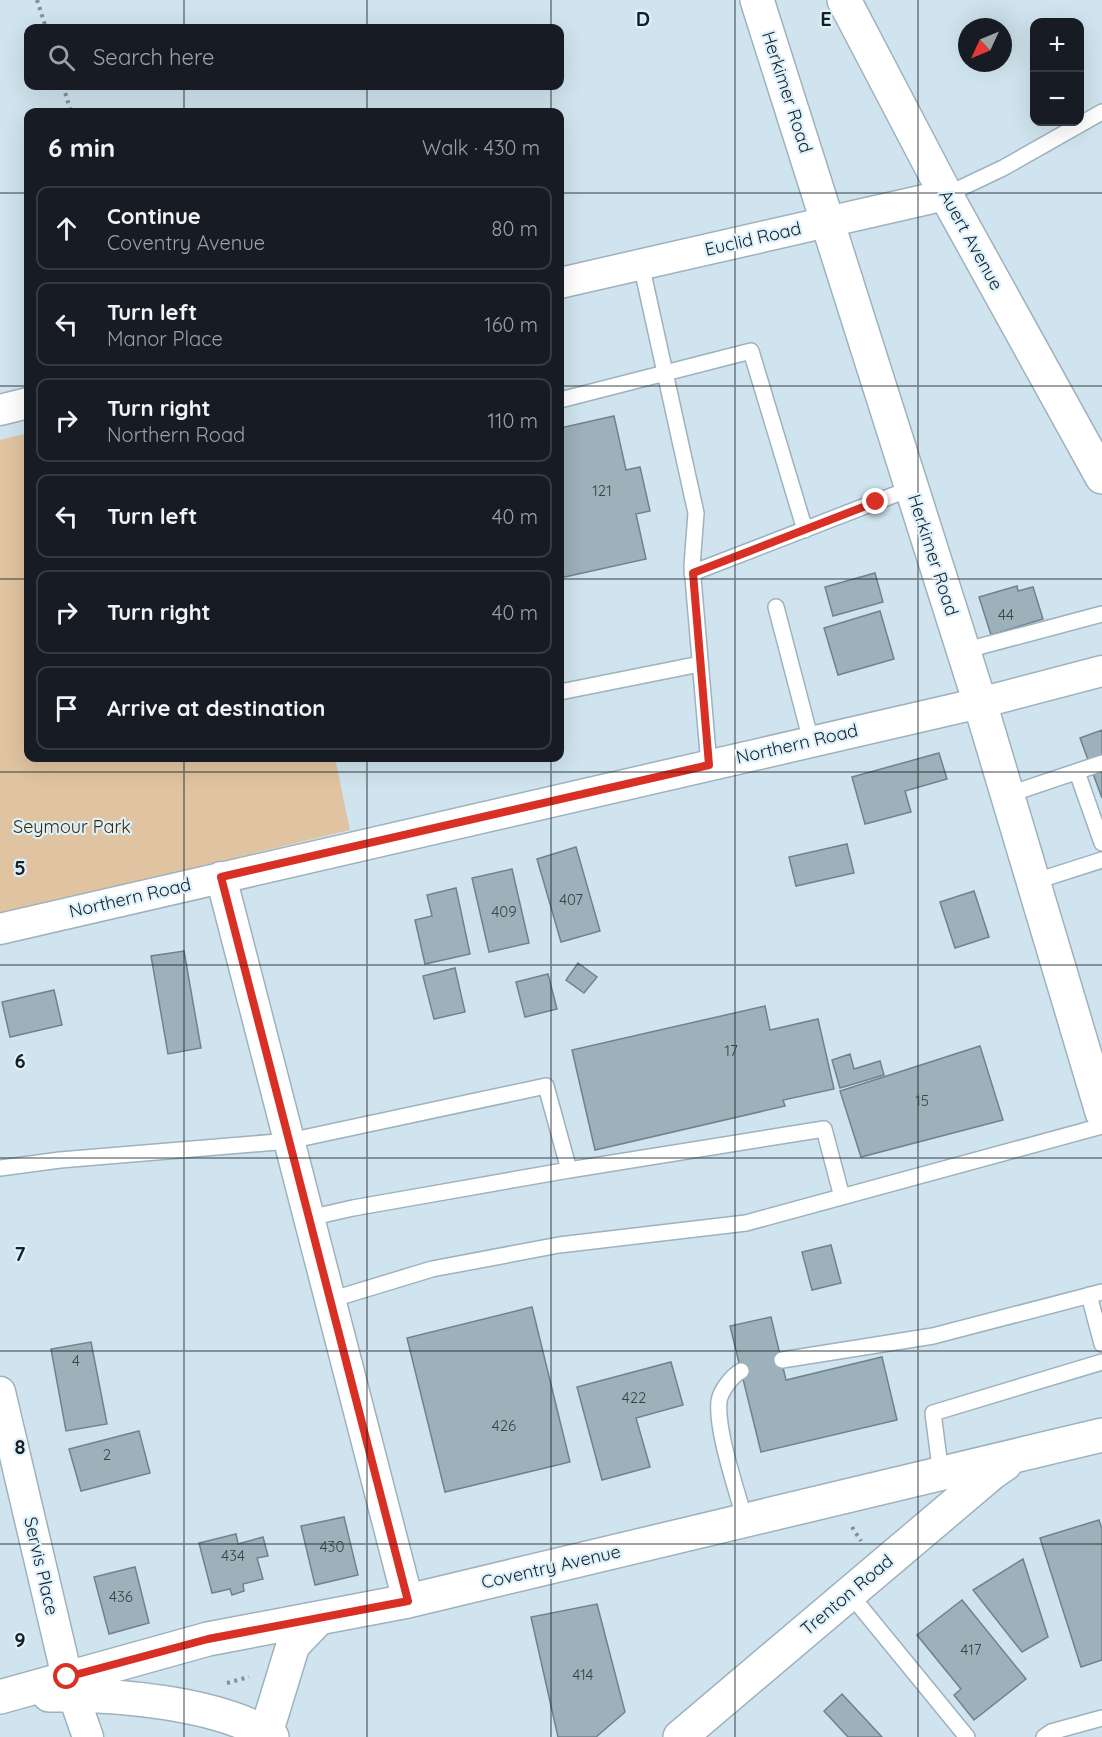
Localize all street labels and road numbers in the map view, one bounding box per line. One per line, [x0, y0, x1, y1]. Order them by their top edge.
street label: Herkimer Road [757, 28, 818, 156]
street label: Auert Avenue [934, 185, 1008, 294]
street label: Euclid Road [703, 216, 803, 261]
street label: Herkimer Road [903, 491, 964, 619]
street label: Northern Road [734, 718, 860, 769]
street label: Northern Road [67, 872, 193, 923]
street label: Servis Place [19, 1515, 64, 1617]
street label: Coventry Avenue [479, 1539, 623, 1594]
street label: Trenton Road [796, 1549, 898, 1640]

